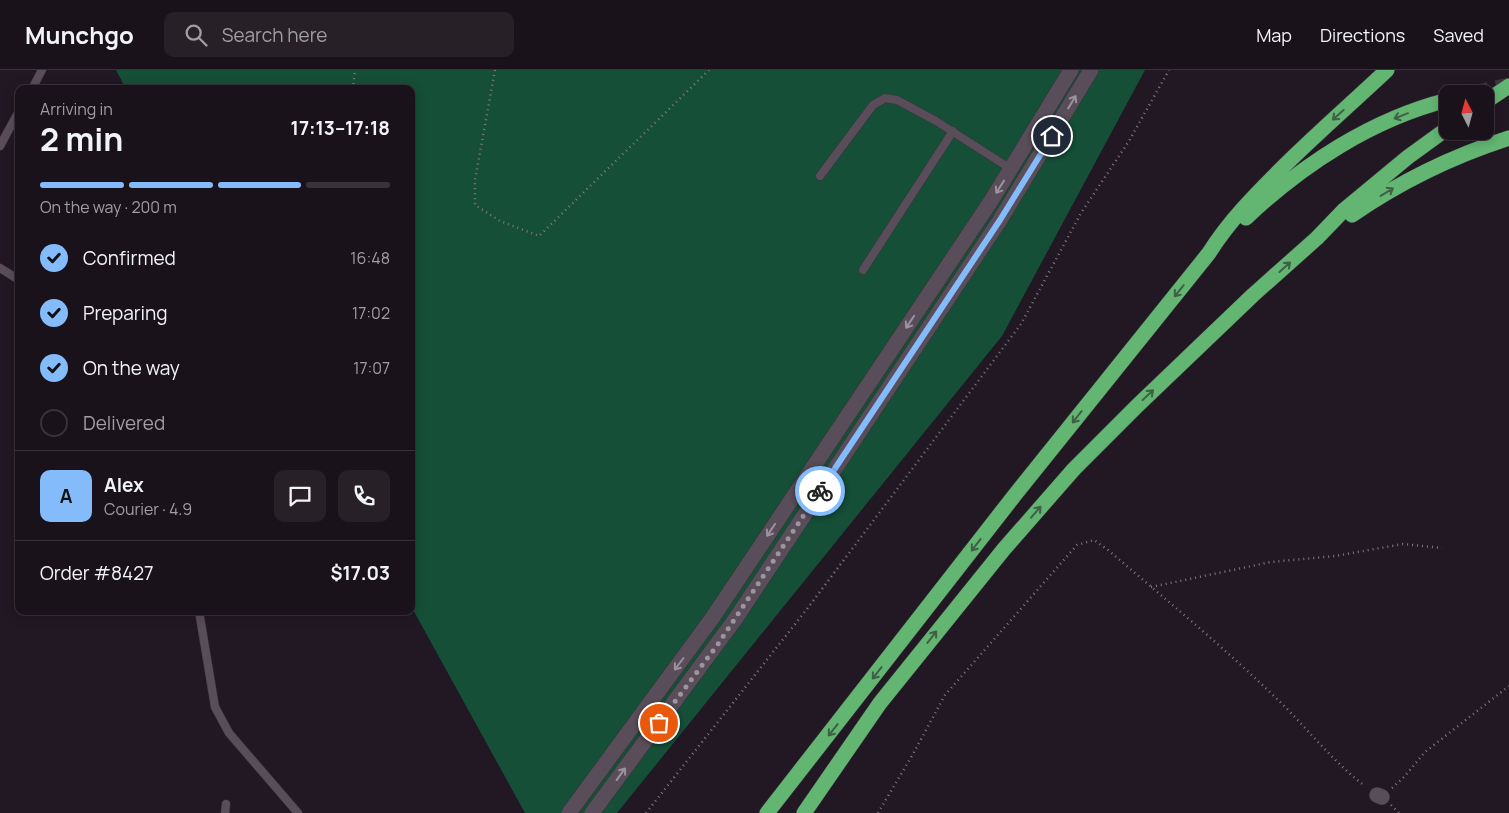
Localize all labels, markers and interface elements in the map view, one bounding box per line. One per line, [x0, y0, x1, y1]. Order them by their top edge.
search box [164, 12, 514, 57]
text: Munchgo [25, 18, 134, 51]
icon: search [182, 21, 210, 49]
text: Search here [222, 22, 327, 48]
text: Map [1256, 23, 1292, 47]
text: Directions [1320, 23, 1405, 47]
text: Saved [1433, 23, 1484, 47]
north arrow [1439, 85, 1494, 140]
map controls [1439, 85, 1494, 140]
one-way arrow [1068, 95, 1078, 109]
text: Arriving in [40, 98, 113, 120]
one-way arrow [1332, 109, 1345, 121]
one-way arrow [1394, 112, 1410, 121]
text: 17:13–17:18 [291, 115, 390, 141]
pin [1031, 115, 1073, 157]
text: 2 min [40, 117, 123, 161]
icon: home [1038, 122, 1066, 150]
one-way arrow [995, 179, 1005, 193]
one-way arrow [1380, 186, 1394, 196]
text: On the way · 200 m [40, 196, 177, 218]
icon: check [40, 244, 68, 272]
text: Confirmed [83, 245, 176, 271]
text: 16:48 [350, 247, 390, 269]
one-way arrow [1279, 261, 1292, 273]
one-way arrow [1173, 284, 1184, 297]
icon: check [40, 299, 68, 327]
text: Preparing [83, 300, 168, 326]
text: 17:02 [352, 302, 390, 324]
one-way arrow [905, 315, 915, 329]
icon: check [40, 354, 68, 382]
text: On the way [83, 355, 180, 381]
text: 17:07 [353, 357, 390, 379]
one-way arrow [1142, 389, 1154, 401]
text: Delivered [83, 410, 165, 436]
one-way arrow [1071, 410, 1082, 423]
courier [795, 466, 845, 516]
button: chat [274, 470, 326, 522]
button: phone [338, 470, 390, 522]
text: Alex [104, 472, 144, 498]
icon: bike [806, 477, 834, 505]
text: A [60, 483, 72, 509]
text: Courier · 4.9 [104, 498, 192, 520]
one-way arrow [1030, 506, 1042, 519]
one-way arrow [766, 522, 776, 536]
one-way arrow [971, 538, 982, 551]
text: Order #8427 [40, 560, 154, 586]
text: $17.03 [331, 560, 390, 586]
one-way arrow [927, 631, 938, 644]
one-way arrow [674, 657, 685, 670]
one-way arrow [871, 666, 882, 679]
pin [638, 702, 680, 744]
icon: bag [645, 709, 673, 737]
one-way arrow [827, 723, 838, 736]
one-way arrow [616, 767, 626, 781]

